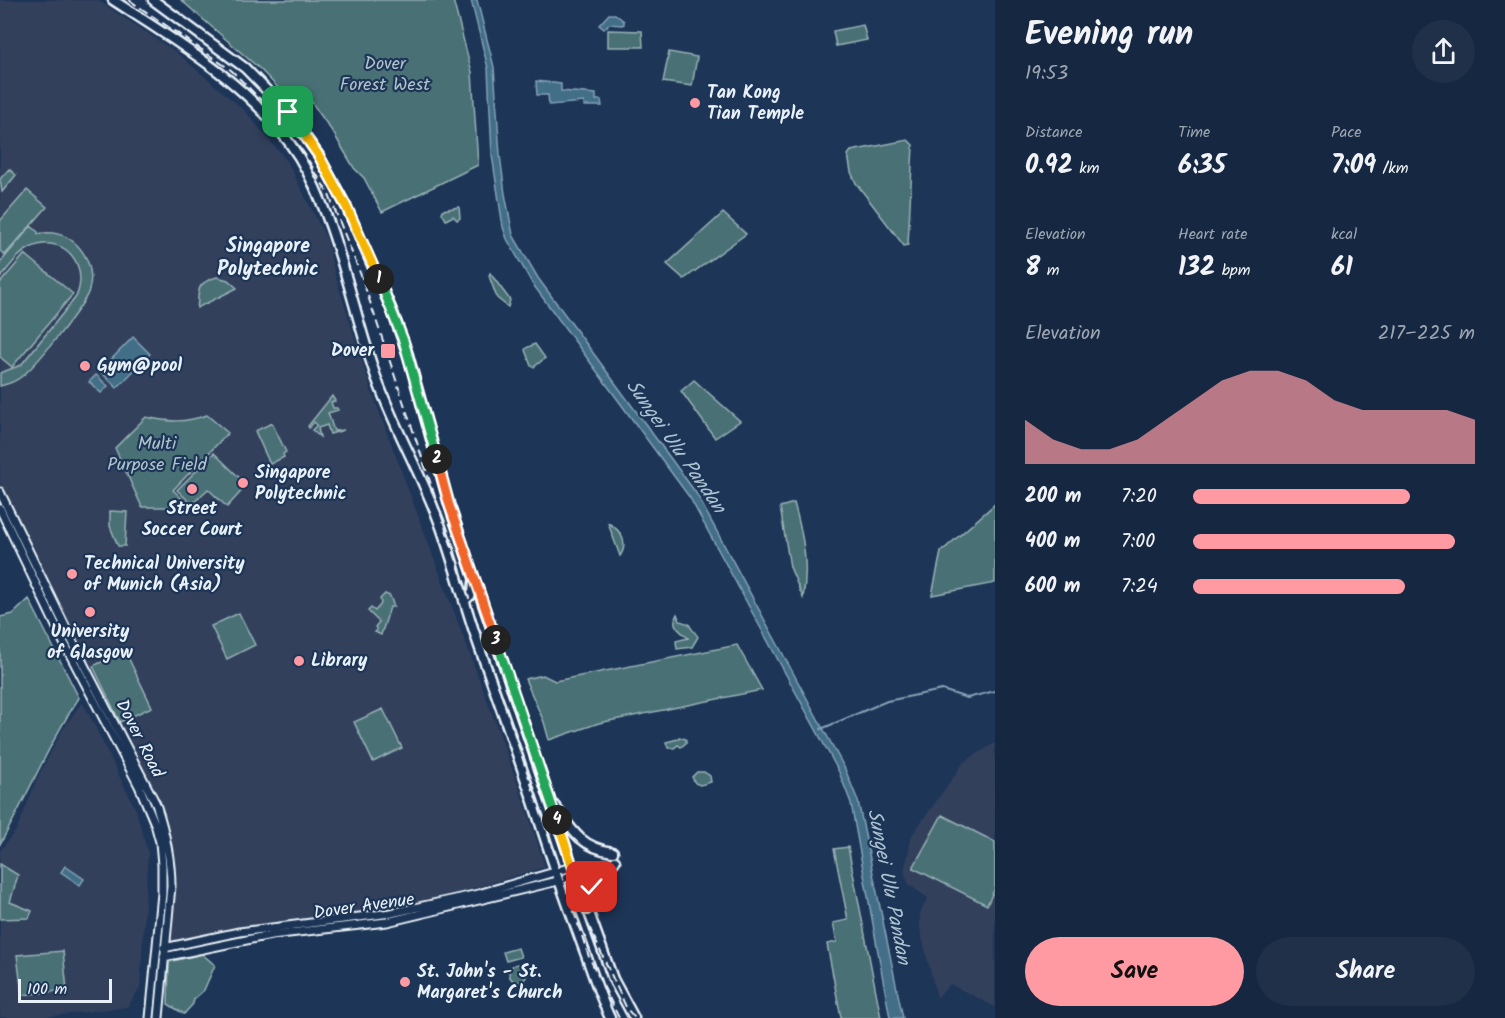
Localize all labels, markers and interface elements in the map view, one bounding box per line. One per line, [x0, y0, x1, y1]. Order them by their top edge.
text: Evening run [1025, 9, 1193, 62]
button: share [1412, 20, 1475, 83]
park label: Dover Forest West [340, 50, 431, 100]
text: 19:53 [1025, 58, 1068, 90]
place label: Tan Kong Tian Temple [707, 79, 804, 129]
pin [262, 86, 313, 137]
icon: arrive [271, 95, 304, 128]
marker: Tan Kong Tian Temple [688, 96, 702, 110]
text: Distance [1025, 120, 1083, 145]
text: Time [1178, 120, 1210, 145]
text: Pace [1331, 120, 1362, 145]
text: 0.92 [1025, 145, 1073, 187]
text: 6:35 [1178, 145, 1226, 187]
text: 7:09 [1331, 145, 1376, 187]
text: km [1073, 156, 1099, 181]
text: /km [1376, 156, 1409, 181]
text: Elevation [1025, 222, 1086, 247]
text: Heart rate [1178, 222, 1248, 247]
text: kcal [1331, 222, 1357, 247]
district label: Singapore Polytechnic [217, 231, 319, 286]
text: 8 [1025, 247, 1040, 289]
text: 132 [1178, 247, 1215, 289]
text: 61 [1331, 247, 1353, 289]
text: m [1040, 258, 1060, 283]
text: bpm [1215, 258, 1250, 283]
pin: 1 [364, 264, 394, 294]
text: 1 [377, 266, 381, 291]
text: Elevation [1025, 318, 1101, 350]
text: 217–225 m [1378, 318, 1475, 350]
place label: Dover [331, 337, 375, 366]
marker: Dover [379, 342, 397, 360]
place label: Gym@pool [97, 352, 182, 381]
marker: Gym@pool [78, 359, 92, 373]
water label: Sungei Ulu Pandan [617, 373, 734, 522]
park label: Multi Purpose Field [107, 430, 208, 480]
pin: 2 [422, 444, 452, 474]
text: 2 [432, 446, 442, 471]
place label: Singapore Polytechnic [255, 459, 347, 509]
marker: Singapore Polytechnic [236, 476, 250, 490]
text: 200 m [1025, 481, 1081, 513]
text: 7:20 [1121, 481, 1157, 513]
marker: Street Soccer Court [185, 482, 199, 496]
place label: Street Soccer Court [142, 495, 243, 545]
text: 400 m [1025, 526, 1081, 558]
text: 7:00 [1121, 526, 1155, 558]
place label: Technical University of Munich (Asia) [84, 550, 245, 600]
marker: Technical University of Munich (Asia) [65, 567, 79, 581]
text: 600 m [1025, 571, 1080, 603]
text: 7:24 [1121, 571, 1158, 603]
marker: University of Glasgow [83, 605, 97, 619]
place label: University of Glasgow [47, 618, 133, 668]
pin: 3 [481, 625, 511, 655]
text: 3 [492, 627, 500, 652]
place label: Library [311, 647, 368, 676]
marker: Library [292, 654, 306, 668]
street label: Dover Road [107, 695, 172, 784]
pin: 4 [542, 805, 572, 835]
text: 4 [553, 807, 561, 832]
water label: Sungei Ulu Pandan [857, 807, 919, 969]
pin [566, 861, 617, 912]
icon: check [575, 870, 608, 903]
street label: Dover Avenue [312, 886, 416, 928]
button: Save [1025, 937, 1244, 1006]
button: Share [1256, 937, 1475, 1006]
place label: St. John's - St. Margaret's Church [417, 958, 562, 1008]
marker: St. John's - St. Margaret's Church [398, 975, 412, 989]
scale bar [18, 976, 112, 1004]
text: 100 m [27, 977, 67, 1002]

